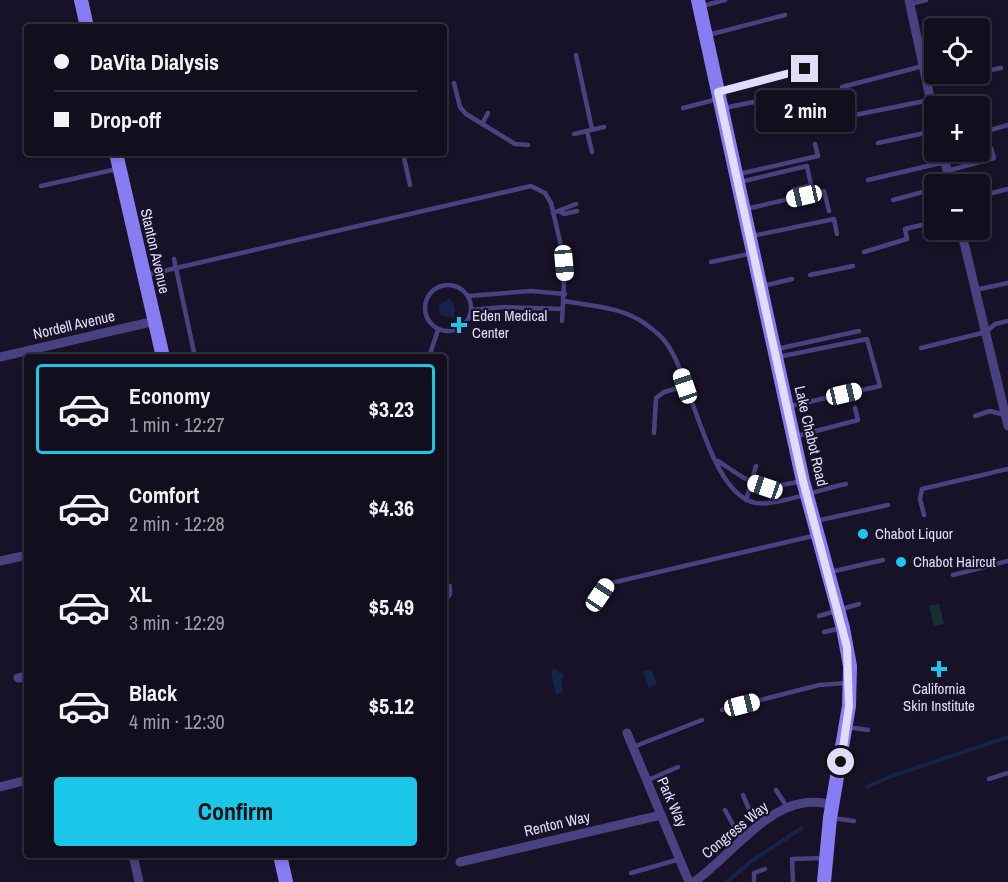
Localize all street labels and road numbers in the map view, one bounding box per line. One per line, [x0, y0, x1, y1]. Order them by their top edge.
street label: Stanton Avenue [136, 206, 176, 296]
street label: Nordell Avenue [31, 305, 117, 344]
street label: Lake Chabot Road [790, 384, 833, 488]
street label: Park Way [652, 773, 693, 831]
street label: Congress Way [697, 796, 773, 863]
street label: Renton Way [522, 806, 593, 841]

